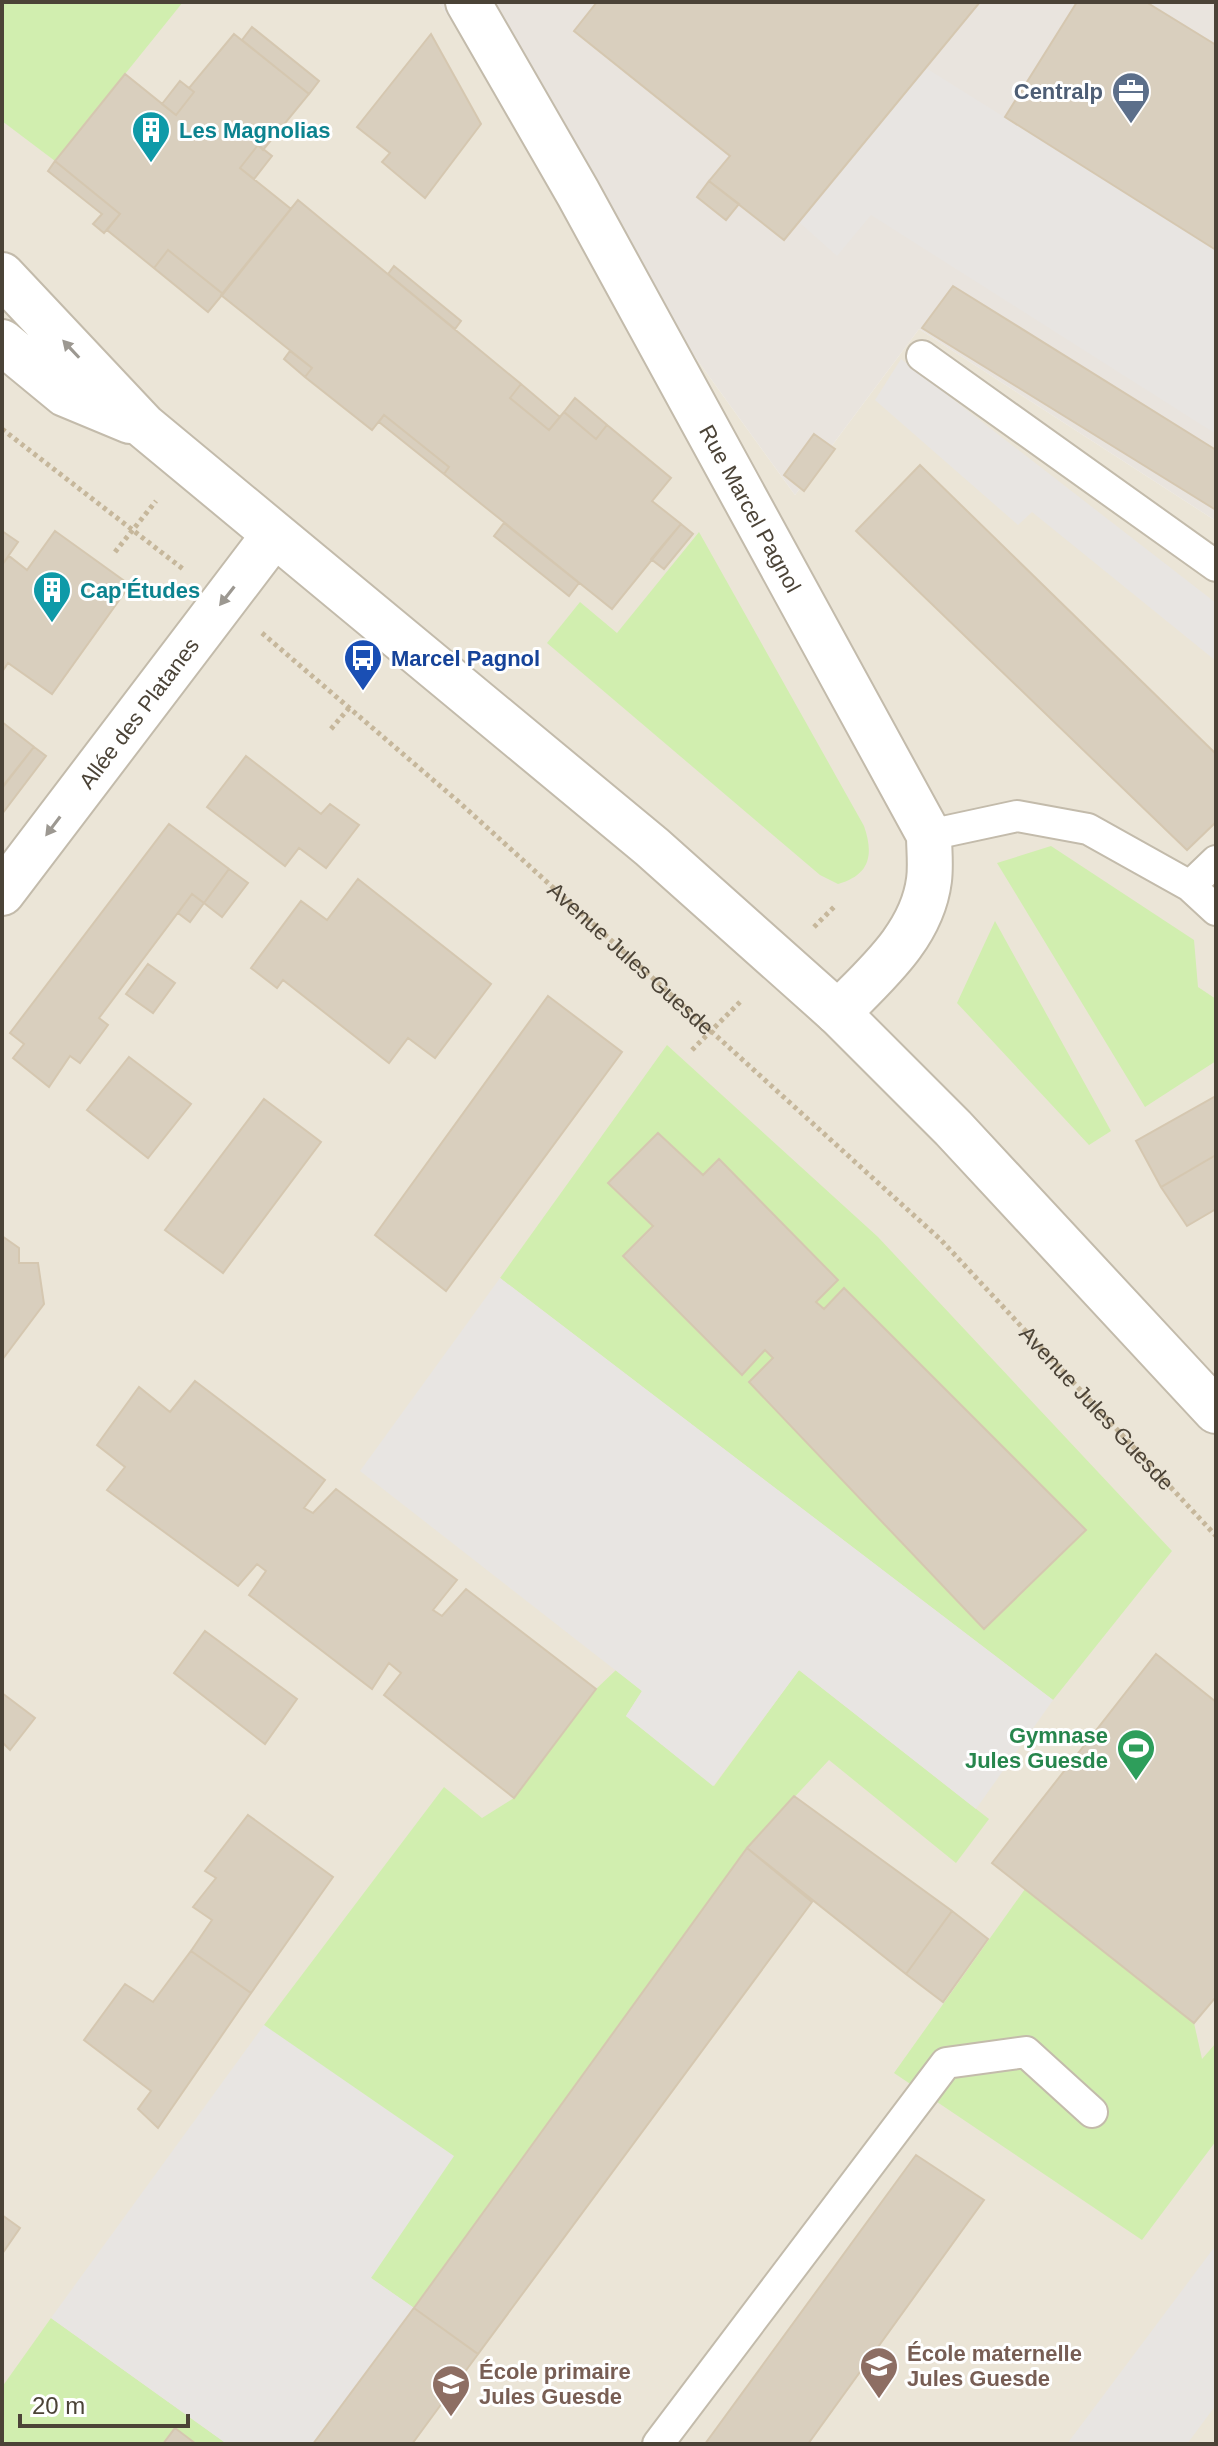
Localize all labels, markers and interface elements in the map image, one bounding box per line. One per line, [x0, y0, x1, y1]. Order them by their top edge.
office icon: Centralp [1110, 70, 1152, 125]
place label: Centralp [1014, 79, 1103, 104]
building icon: Les Magnolias [130, 109, 172, 164]
place label: Les Magnolias [179, 118, 331, 143]
one-way arrow [63, 340, 81, 359]
street label: Rue Marcel Pagnol [694, 421, 806, 597]
building icon: Cap'Études [31, 569, 73, 624]
place label: Cap'Études [80, 578, 200, 603]
one-way arrow [219, 586, 235, 606]
street label: Allée des Platanes [74, 633, 204, 794]
bus stop icon: Marcel Pagnol [342, 637, 384, 692]
place label: Marcel Pagnol [391, 646, 540, 671]
one-way arrow [45, 816, 61, 836]
street label: Avenue Jules Guesde [543, 877, 719, 1040]
street label: Avenue Jules Guesde [1014, 1321, 1179, 1496]
place label: Gymnase Jules Guesde [965, 1723, 1108, 1773]
sports icon: Gymnase Jules Guesde [1115, 1727, 1157, 1782]
place label: École maternelle Jules Guesde [907, 2341, 1082, 2391]
school or university icon: École maternelle Jules Guesde [858, 2345, 900, 2400]
place label: École primaire Jules Guesde [479, 2359, 631, 2409]
school or university icon: École primaire Jules Guesde [430, 2363, 472, 2418]
scale bar [20, 2378, 188, 2428]
text: 20 m [32, 2392, 85, 2419]

